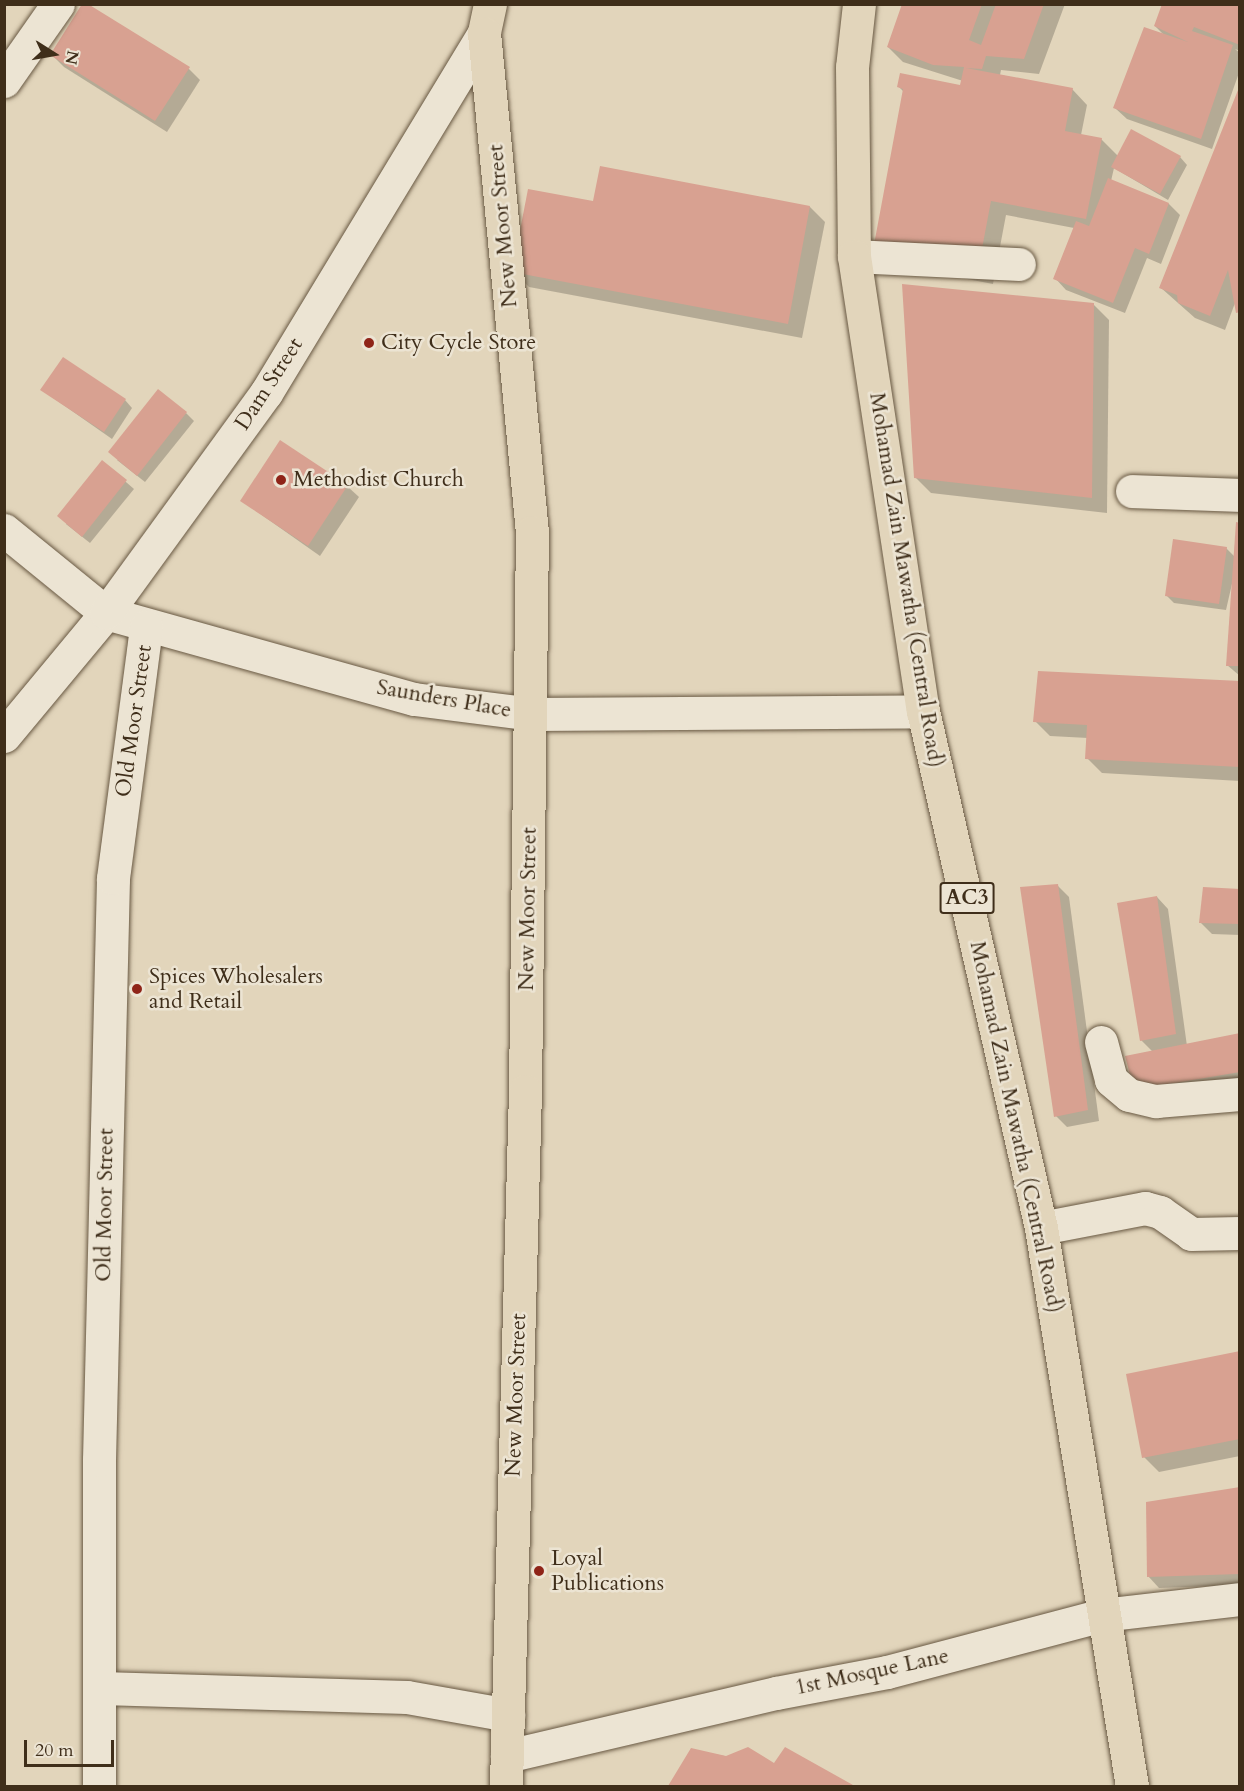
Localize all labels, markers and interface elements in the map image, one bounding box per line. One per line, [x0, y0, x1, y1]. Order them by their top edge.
north arrow [24, 24, 84, 84]
text: N [60, 49, 84, 66]
street label: New Moor Street [483, 143, 523, 309]
place label: City Cycle Store [381, 330, 536, 356]
street label: Dam Street [229, 333, 309, 435]
marker: City Cycle Store [362, 336, 376, 350]
street label: Mohamad Zain Mawatha (Central Road) [863, 391, 949, 769]
place label: Methodist Church [293, 467, 464, 493]
marker: Methodist Church [274, 473, 288, 487]
street label: Old Moor Street [110, 643, 158, 799]
street label: Saunders Place [375, 674, 513, 724]
street label: New Moor Street [513, 827, 543, 991]
road number: AC3 [938, 880, 996, 916]
street label: Mohamad Zain Mawatha (Central Road) [964, 939, 1068, 1315]
place label: Spices Wholesalers and Retail [149, 963, 323, 1014]
marker: Spices Wholesalers and Retail [130, 982, 144, 996]
street label: Old Moor Street [90, 1128, 120, 1282]
street label: New Moor Street [500, 1313, 532, 1477]
place label: Loyal Publications [551, 1545, 664, 1597]
marker: Loyal Publications [532, 1564, 546, 1578]
street label: 1st Mosque Lane [793, 1643, 951, 1701]
scale bar [27, 1728, 117, 1766]
text: 20 m [35, 1738, 74, 1763]

